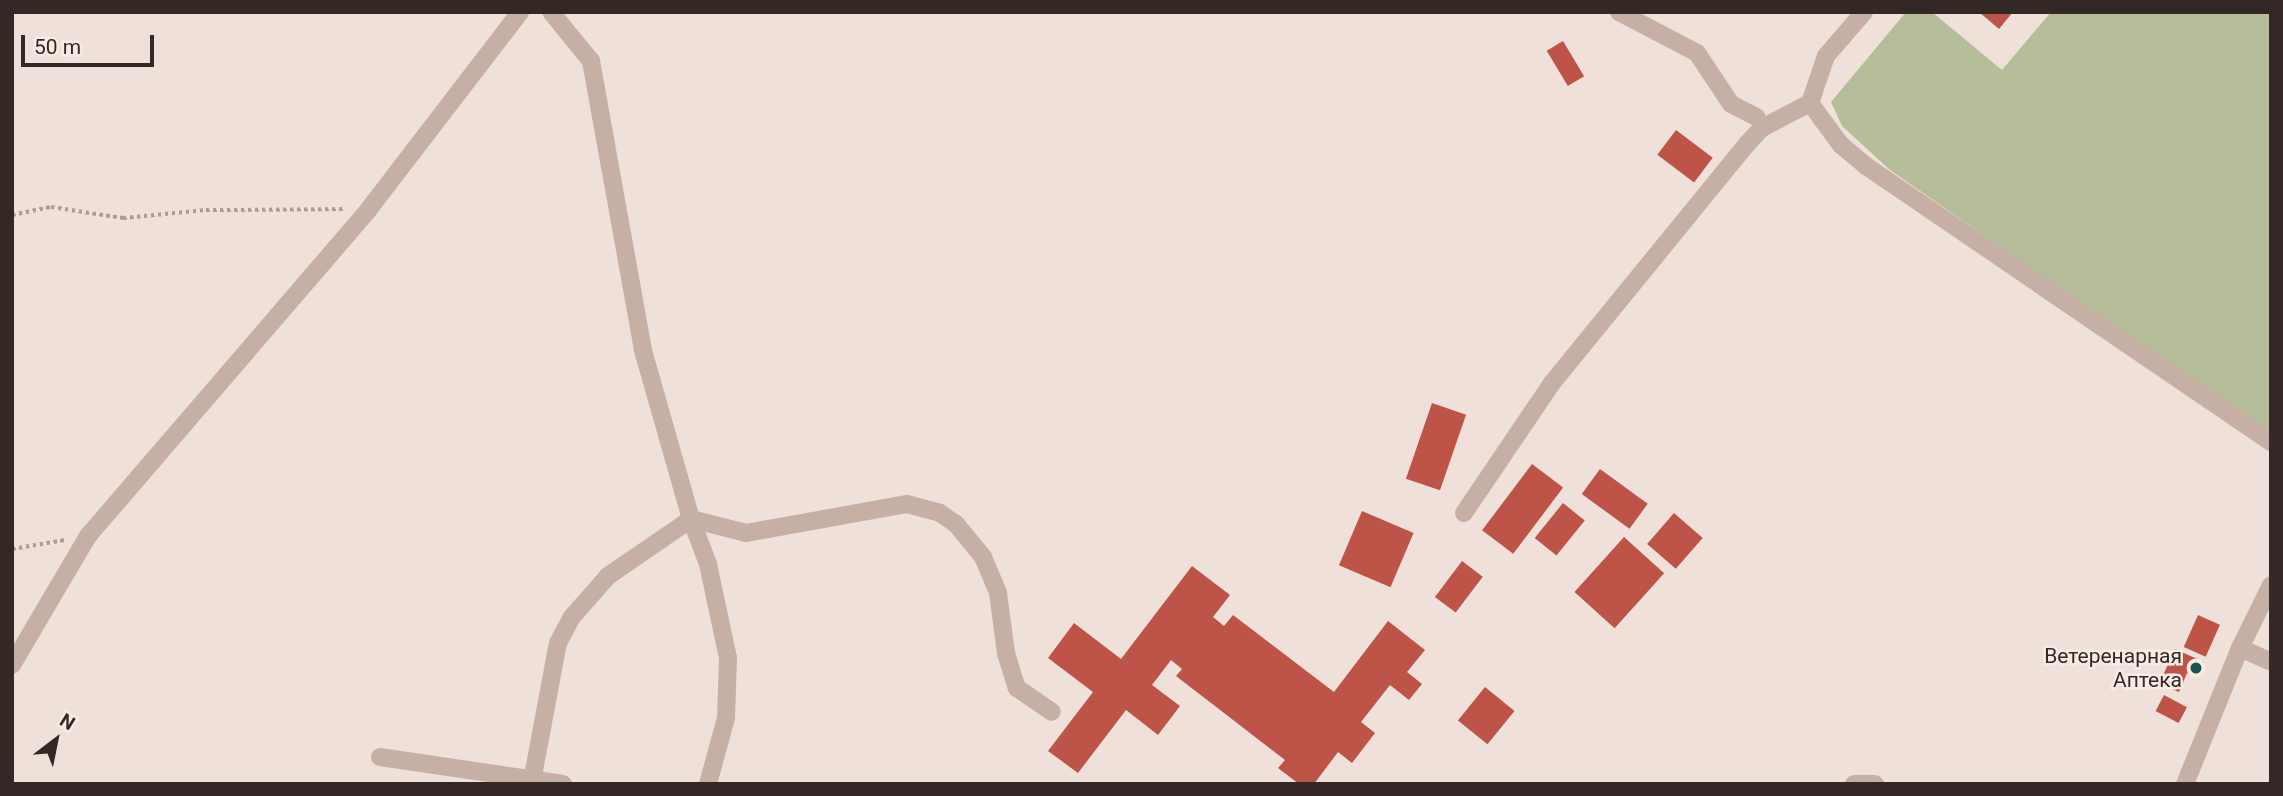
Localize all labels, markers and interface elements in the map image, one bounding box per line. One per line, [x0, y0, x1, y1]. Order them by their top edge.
scale bar [24, 21, 158, 65]
text: 50 m [34, 35, 81, 59]
place label: Ветеренарная Аптека [2044, 643, 2182, 693]
marker: Ветеренарная Аптека [2188, 660, 2204, 676]
north arrow [21, 705, 91, 775]
text: N [56, 708, 79, 735]

